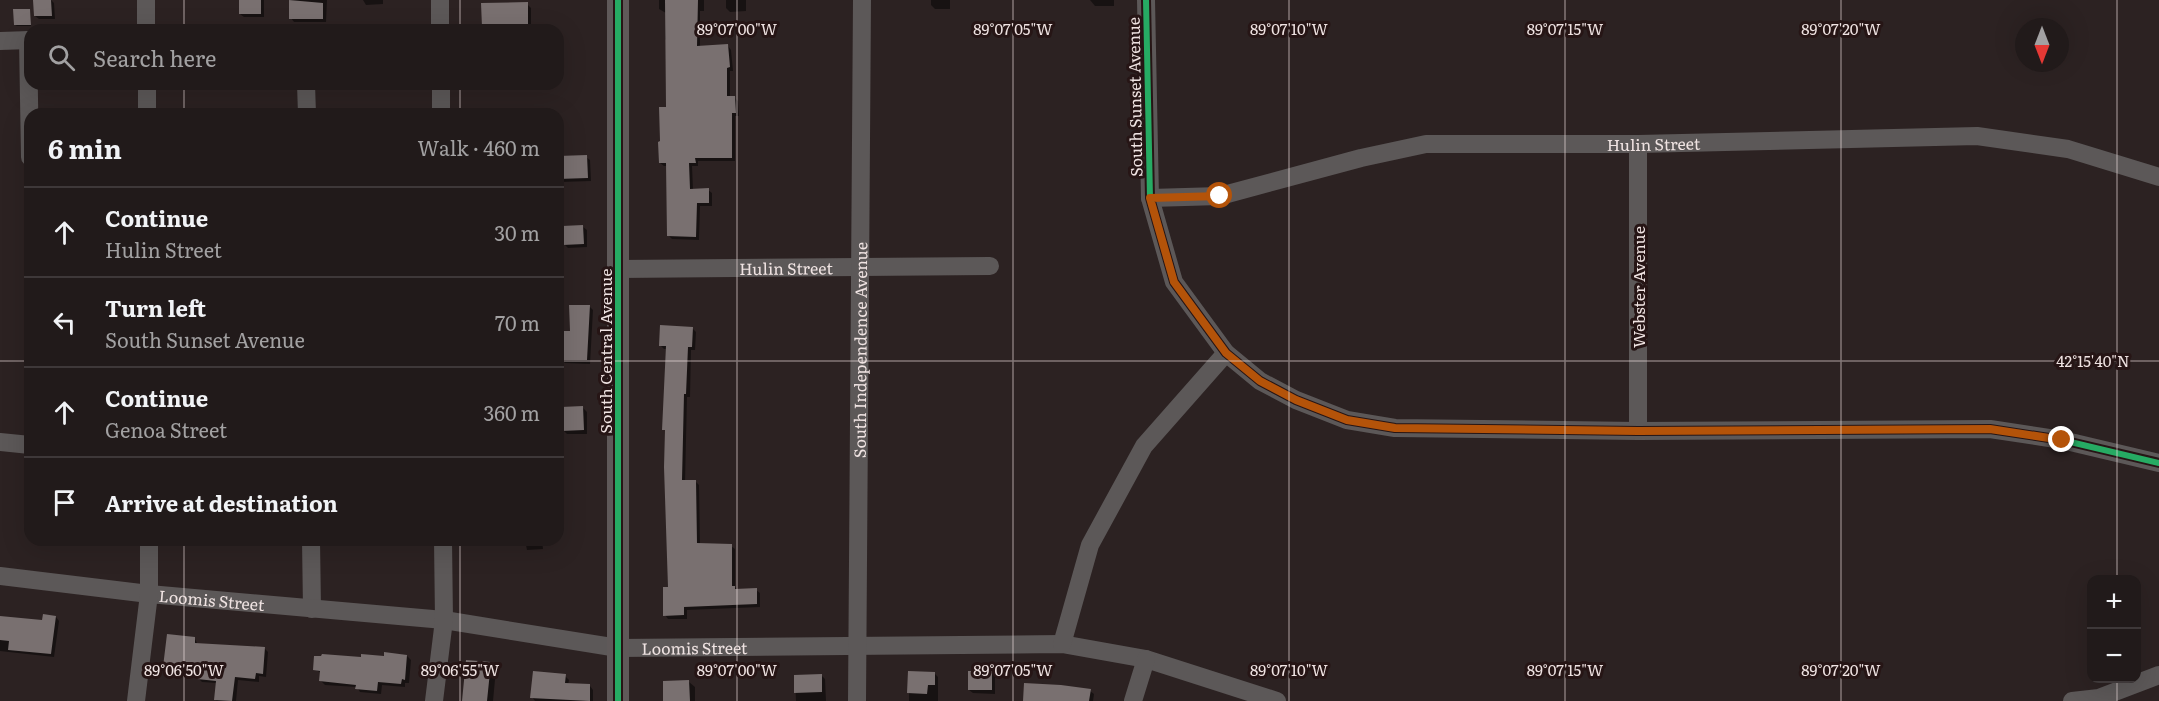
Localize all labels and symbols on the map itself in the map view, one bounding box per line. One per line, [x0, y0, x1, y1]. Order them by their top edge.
text: 89°07'00"W [697, 17, 778, 40]
text: 89°07'05"W [973, 17, 1053, 40]
street label: South Sunset Avenue [1121, 17, 1147, 177]
text: 89°07'10"W [1250, 17, 1329, 40]
text: 89°07'15"W [1527, 17, 1604, 40]
text: 89°07'20"W [1801, 17, 1881, 40]
north arrow [2015, 18, 2069, 72]
street label: Hulin Street [1607, 131, 1701, 156]
route start [1206, 182, 1232, 208]
street label: Webster Avenue [1626, 226, 1650, 348]
street label: South Independence Avenue [847, 242, 872, 458]
street label: Hulin Street [739, 255, 833, 280]
street label: South Central Avenue [593, 268, 617, 434]
text: 42°15'40"N [2056, 349, 2130, 372]
route end [2048, 426, 2074, 452]
street label: Loomis Street [158, 583, 266, 616]
street label: Loomis Street [641, 635, 748, 660]
text: 89°06'50"W [144, 658, 224, 681]
text: 89°06'55"W [421, 658, 500, 681]
text: 89°07'00"W [697, 658, 778, 681]
text: 89°07'05"W [973, 658, 1053, 681]
text: 89°07'10"W [1250, 658, 1329, 681]
text: 89°07'15"W [1527, 658, 1604, 681]
text: 89°07'20"W [1801, 658, 1881, 681]

